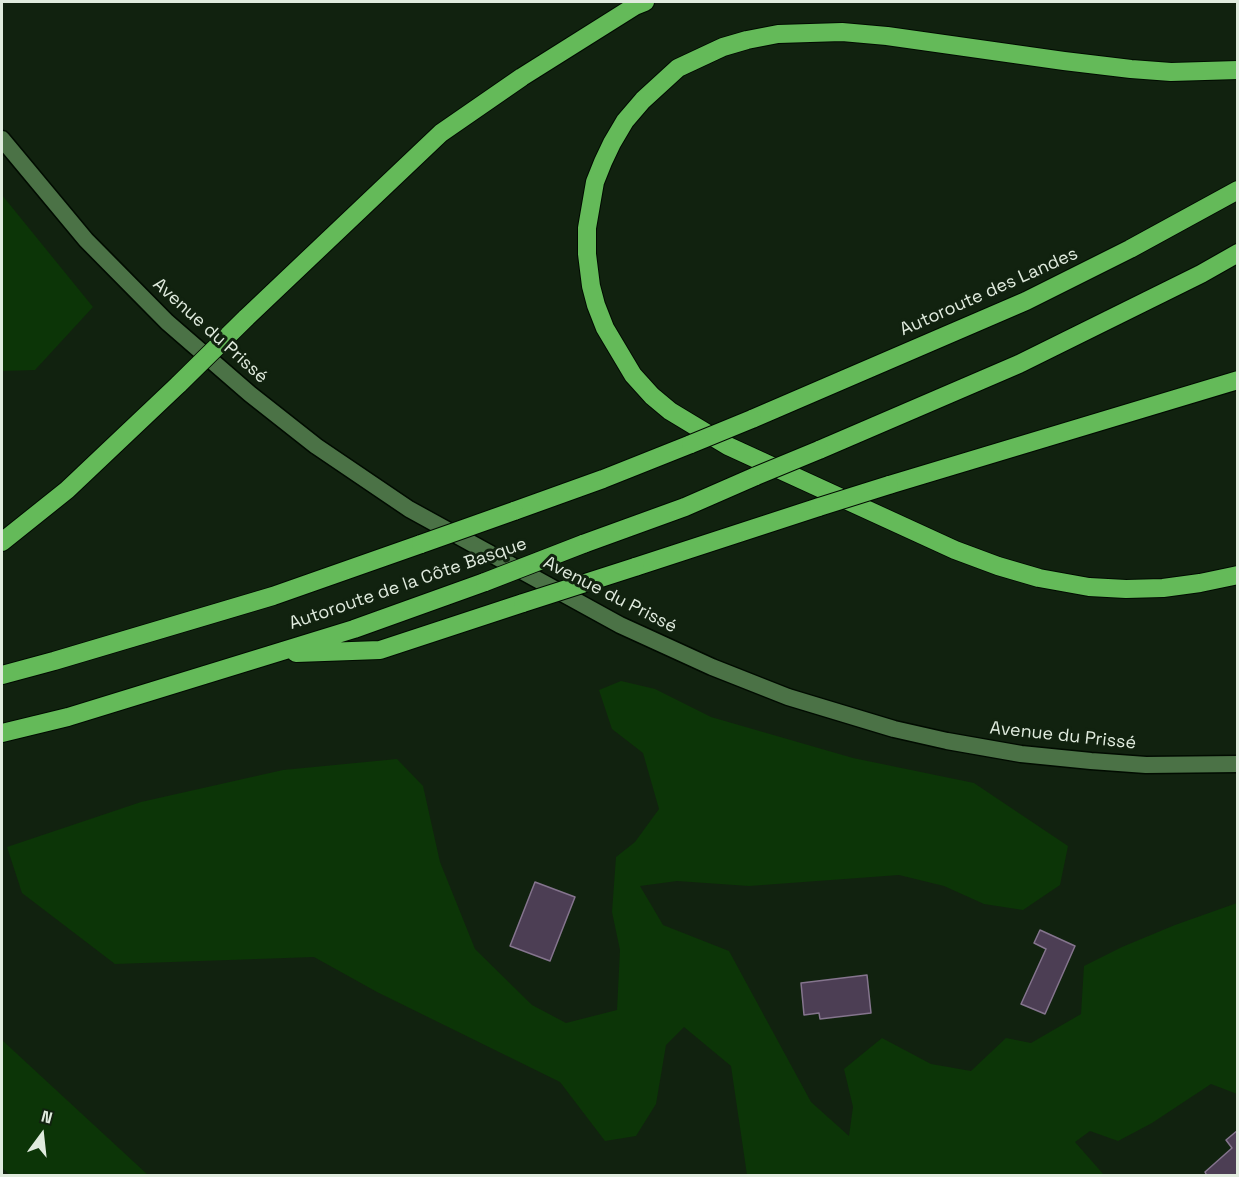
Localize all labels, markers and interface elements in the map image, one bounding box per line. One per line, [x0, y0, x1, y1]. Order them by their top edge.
street label: Autoroute des Landes [897, 243, 1081, 341]
street label: Avenue du Prissé [148, 274, 272, 388]
street label: Autoroute de la Côte Basque [286, 533, 530, 635]
street label: Avenue du Prissé [540, 552, 680, 638]
street label: Avenue du Prissé [989, 718, 1137, 754]
north arrow [12, 1105, 72, 1165]
text: N [39, 1106, 55, 1129]

